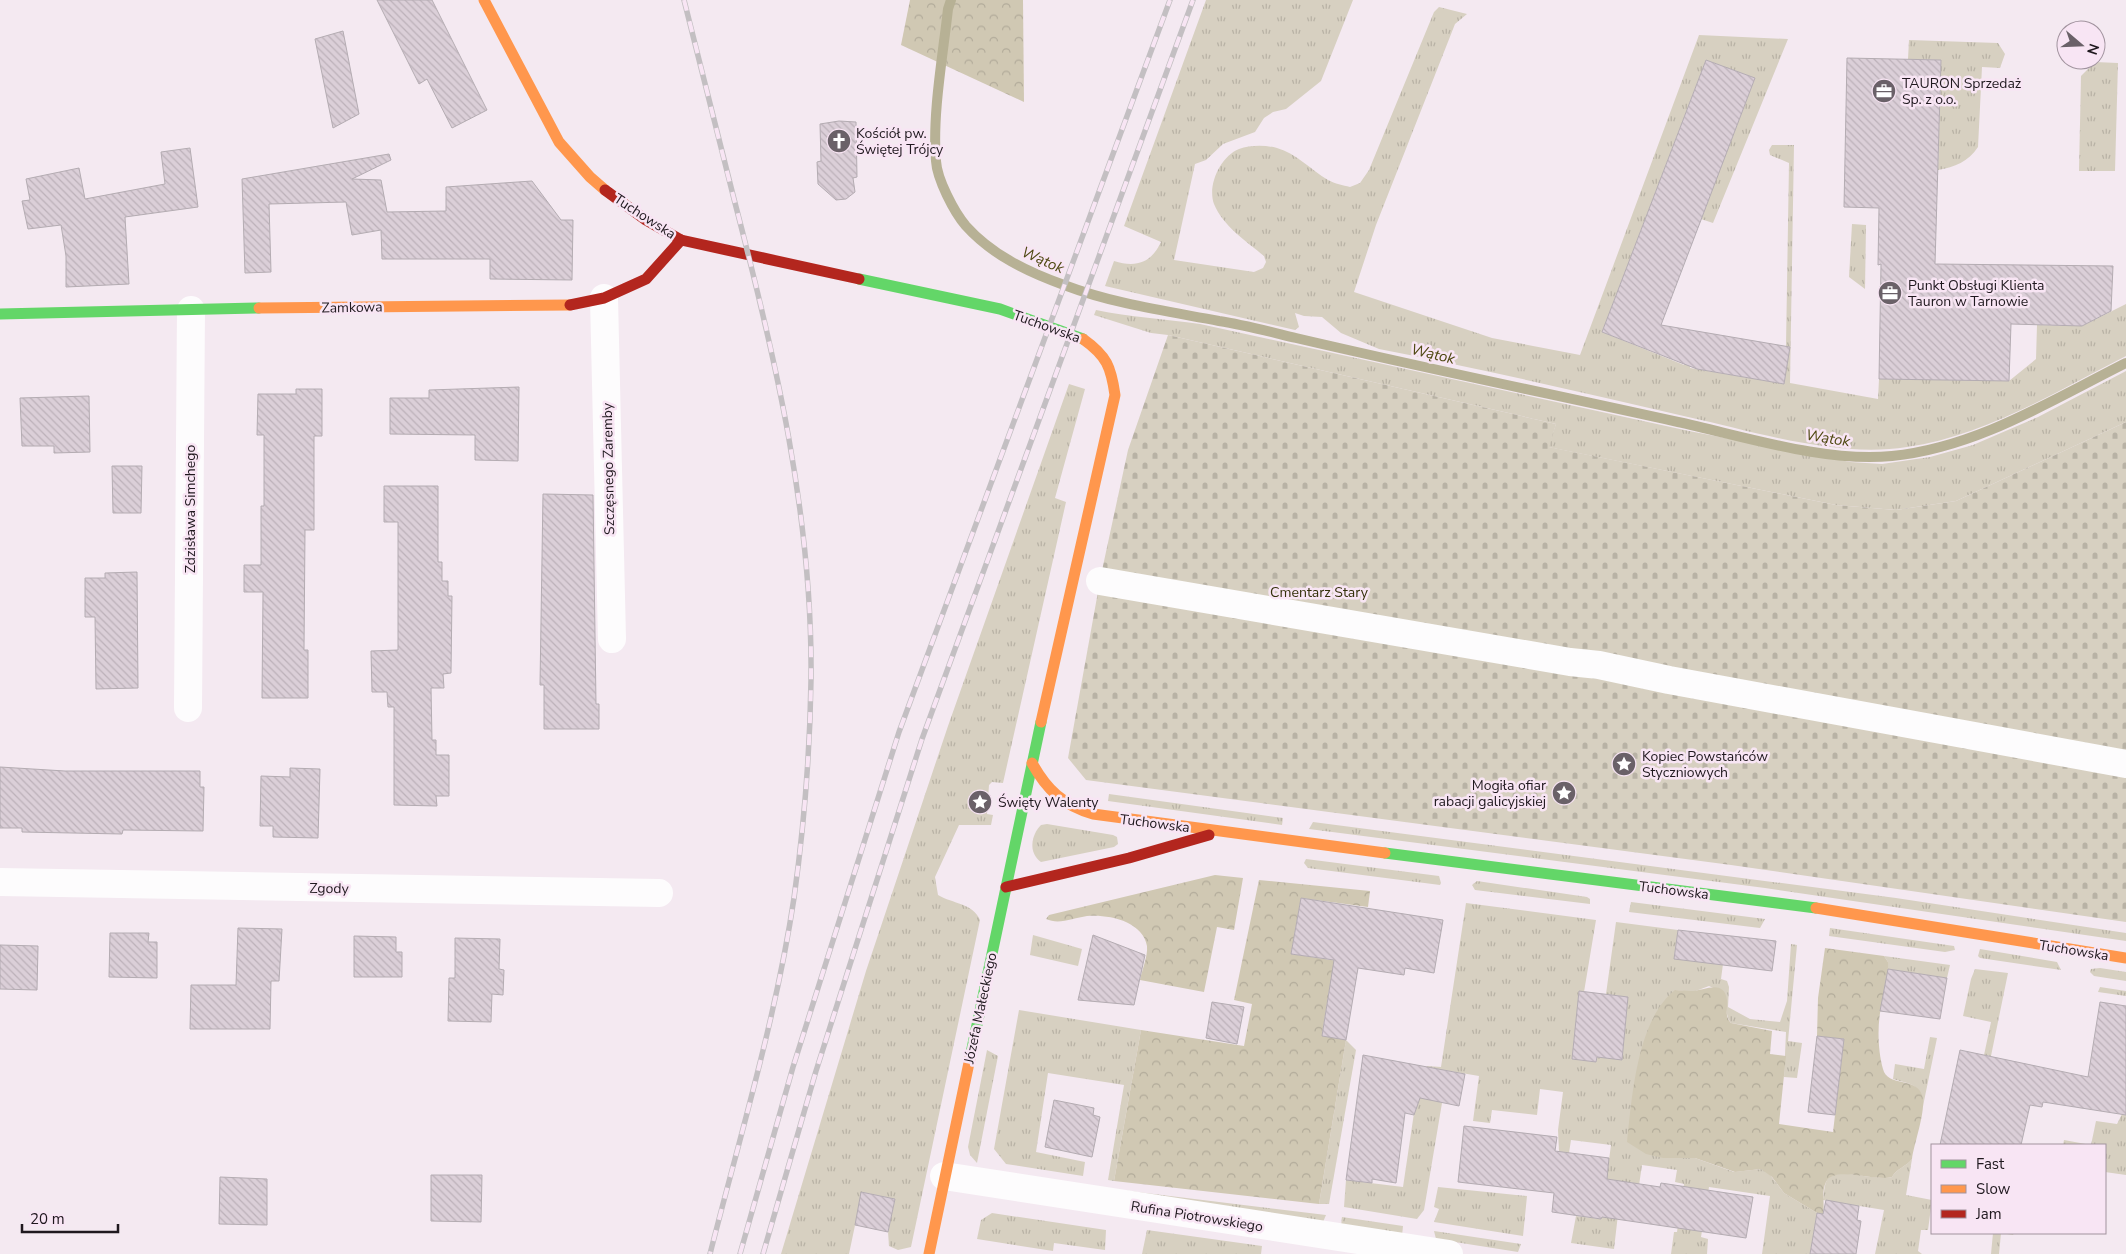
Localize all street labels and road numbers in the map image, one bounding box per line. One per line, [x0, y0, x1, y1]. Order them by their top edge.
street label: Tuchowska [610, 189, 679, 243]
street label: Zamkowa [321, 297, 383, 318]
street label: Tuchowska [1011, 306, 1083, 347]
street label: Szczęsnego Zaremby [598, 402, 619, 535]
street label: Zdzisława Simchego [181, 445, 200, 573]
street label: Tuchowska [1119, 810, 1191, 837]
street label: Tuchowska [1638, 877, 1710, 904]
street label: Zgody [309, 879, 350, 898]
street label: Tuchowska [2038, 936, 2110, 965]
street label: Józefa Małeckiego [959, 951, 1002, 1066]
street label: Rufina Piotrowskiego [1130, 1197, 1264, 1236]

